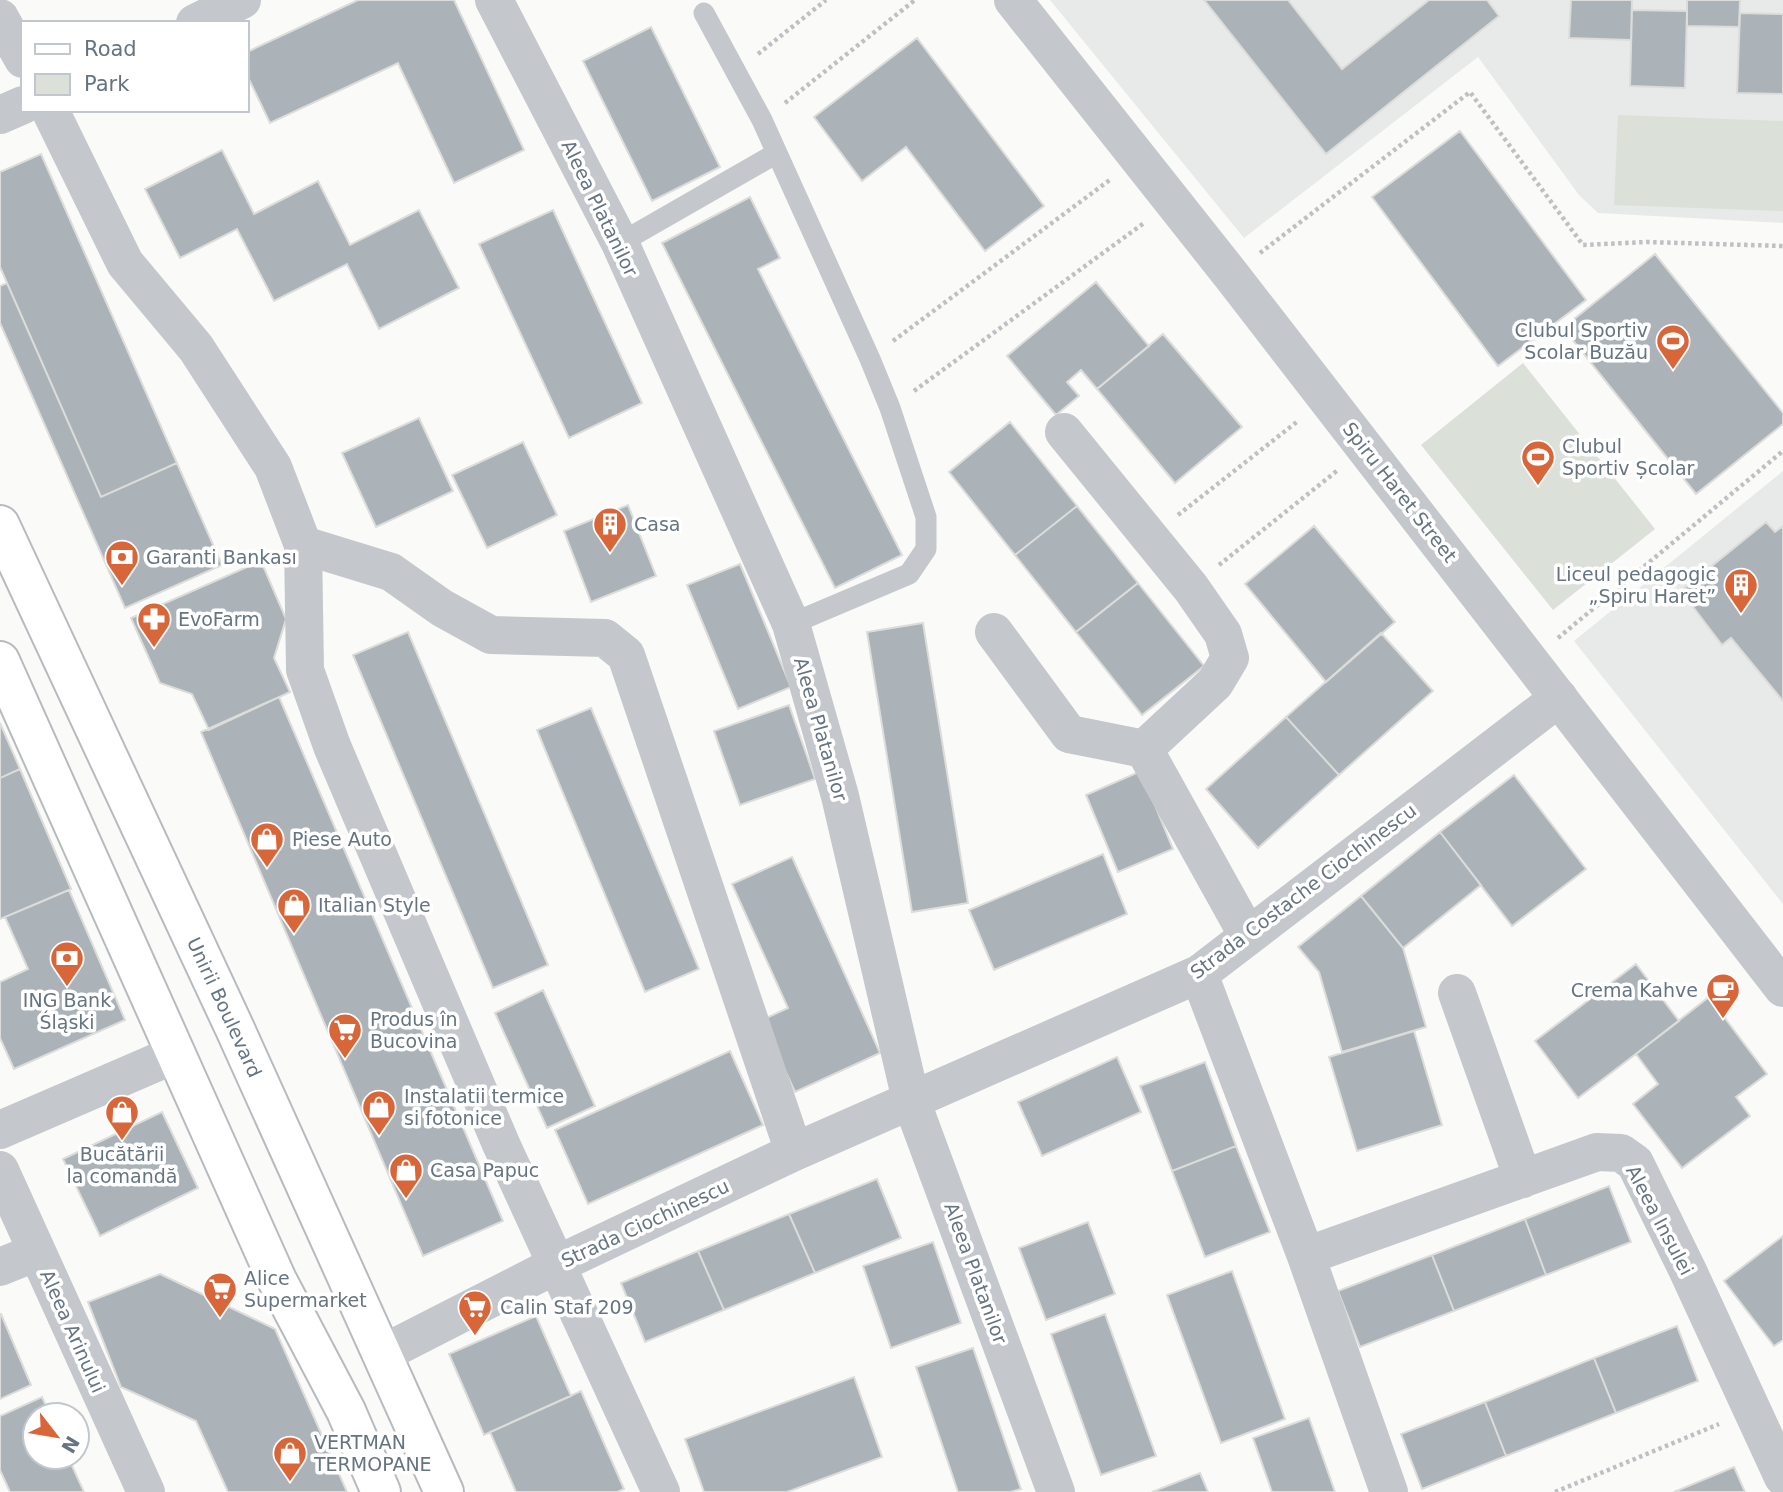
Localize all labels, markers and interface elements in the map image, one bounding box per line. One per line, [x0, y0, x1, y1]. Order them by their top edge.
legend [21, 21, 248, 112]
text: Road [84, 37, 137, 61]
text: Park [84, 72, 130, 96]
street label: Aleea Platanilor [557, 136, 643, 280]
place label: Clubul Sportiv Scolar Buzău [1514, 319, 1648, 363]
sports icon: Clubul Sportiv Scolar Buzău [1654, 322, 1692, 371]
street label: Spiru Haret Street [1339, 418, 1461, 566]
place label: Clubul Sportiv Școlar [1562, 435, 1695, 480]
sports icon: Clubul Sportiv Școlar [1519, 438, 1557, 487]
building icon: Casa [591, 505, 629, 554]
place label: Casa [634, 513, 680, 535]
bank icon: Garanti Bankası [103, 538, 141, 587]
place label: Garanti Bankası [146, 546, 297, 568]
place label: Liceul pedagogic „Spiru Haret” [1556, 563, 1716, 607]
building icon: Liceul pedagogic „Spiru Haret” [1722, 566, 1760, 615]
pharmacy icon: EvoFarm [135, 600, 173, 649]
place label: EvoFarm [178, 608, 260, 630]
street label: Aleea Platanilor [790, 654, 852, 804]
street label: Strada Costache Ciochinescu [1186, 799, 1420, 983]
shop icon: Piese Auto [248, 820, 286, 869]
place label: Piese Auto [292, 828, 392, 850]
shop icon: Italian Style [275, 886, 313, 935]
place label: Italian Style [318, 894, 431, 916]
street label: Unirii Boulevard [183, 934, 266, 1081]
bank icon: ING Bank Śląski [48, 939, 86, 988]
cafe icon: Crema Kahve [1704, 971, 1742, 1020]
place label: Crema Kahve [1571, 979, 1698, 1001]
place label: ING Bank Śląski [23, 989, 111, 1033]
place label: Produs în Bucovina [370, 1008, 458, 1052]
supermarket icon: Produs în Bucovina [326, 1011, 364, 1060]
place label: Instalatii termice si fotonice [404, 1085, 564, 1129]
shop icon: Instalatii termice si fotonice [360, 1088, 398, 1137]
shop icon: Bucătării la comandă [103, 1093, 141, 1142]
place label: Bucătării la comandă [67, 1143, 177, 1187]
shop icon: Casa Papuc [387, 1151, 425, 1200]
place label: Casa Papuc [430, 1159, 539, 1181]
street label: Aleea Insulei [1622, 1161, 1698, 1279]
street label: Strada Ciochinescu [558, 1174, 732, 1272]
street label: Aleea Platanilor [940, 1199, 1012, 1347]
street label: Aleea Arinului [36, 1266, 110, 1396]
place label: Alice Supermarket [244, 1267, 367, 1311]
supermarket icon: Alice Supermarket [201, 1270, 239, 1319]
supermarket icon: Calin Staf 209 [456, 1288, 494, 1337]
place label: Calin Staf 209 [500, 1296, 634, 1318]
north arrow [21, 1401, 91, 1471]
place label: VERTMAN TERMOPANE [313, 1431, 432, 1475]
text: N [57, 1432, 84, 1457]
shop icon: VERTMAN TERMOPANE [271, 1434, 309, 1483]

